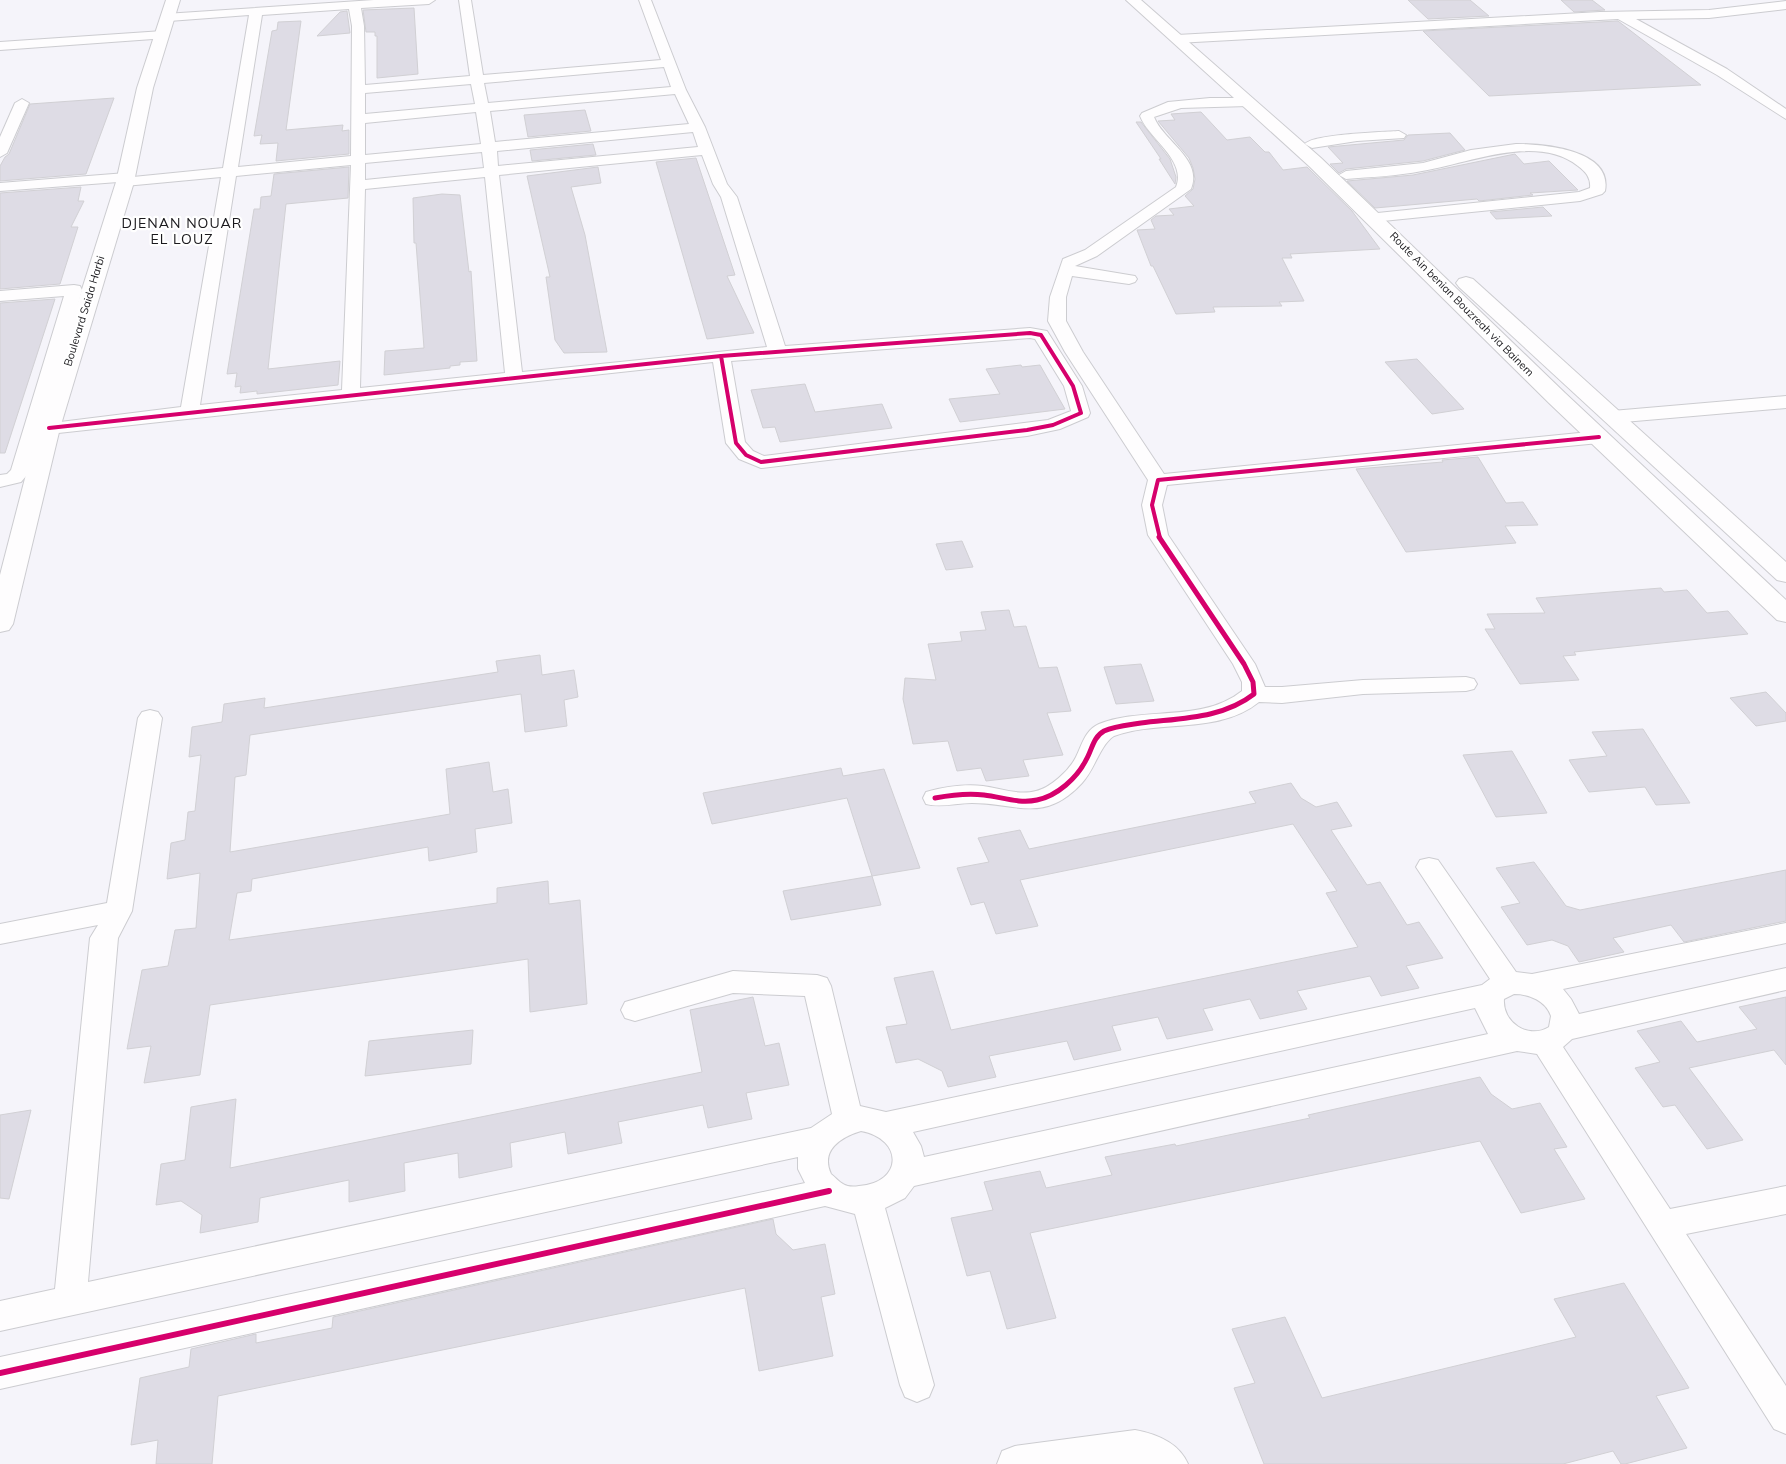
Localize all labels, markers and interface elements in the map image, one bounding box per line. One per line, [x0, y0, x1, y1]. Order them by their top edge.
district label: DJENAN NOUAR EL LOUZ [121, 214, 243, 248]
street label: Route Ain benian Bouzreah via Bainem [1387, 229, 1537, 379]
street label: Boulevard Saida Harbi [61, 254, 107, 368]

